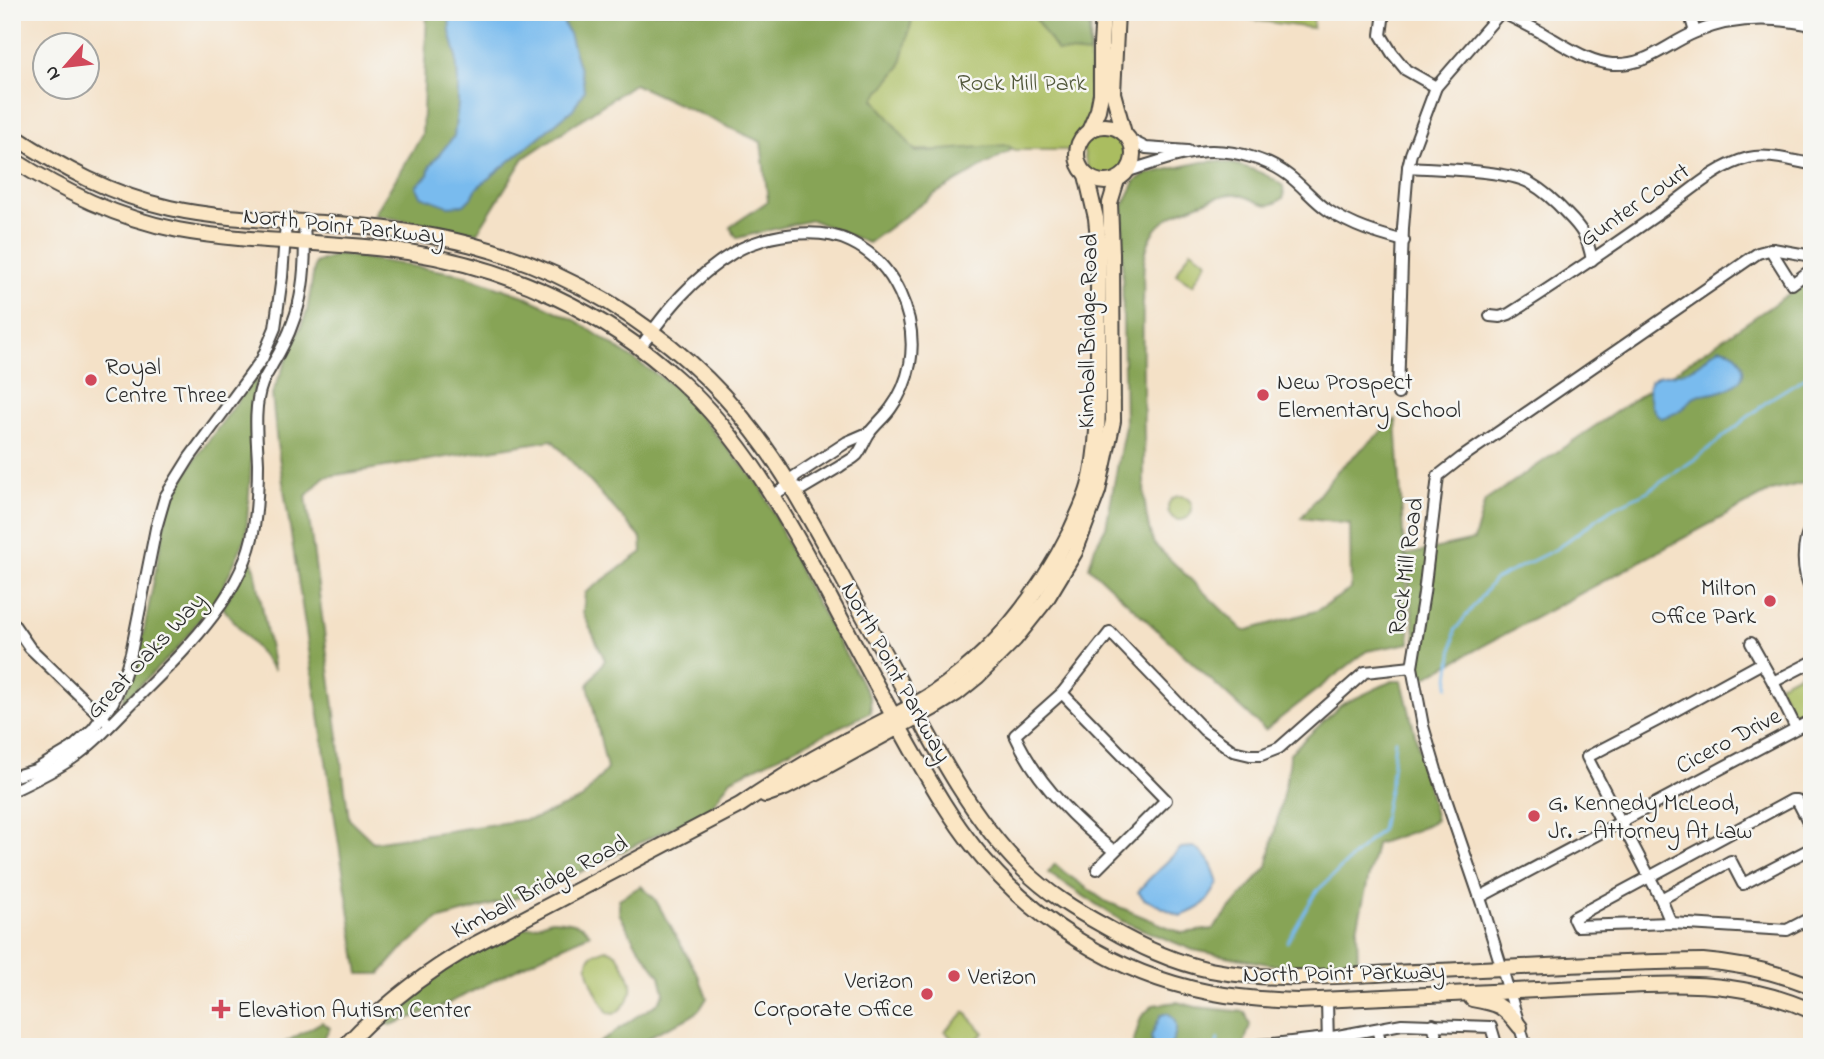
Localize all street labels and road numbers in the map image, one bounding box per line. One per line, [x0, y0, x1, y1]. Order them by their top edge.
street label: Gunter Court [1573, 155, 1698, 257]
street label: North Point Parkway [241, 200, 446, 256]
street label: Kimball Bridge Road [1070, 233, 1109, 429]
street label: Rock Mill Road [1381, 495, 1434, 637]
street label: North Point Parkway [830, 576, 959, 771]
street label: Great Oaks Way [79, 585, 216, 729]
street label: Cicero Drive [1670, 700, 1788, 785]
street label: Kimball Bridge Road [446, 827, 635, 950]
street label: North Point Parkway [1243, 955, 1445, 995]

